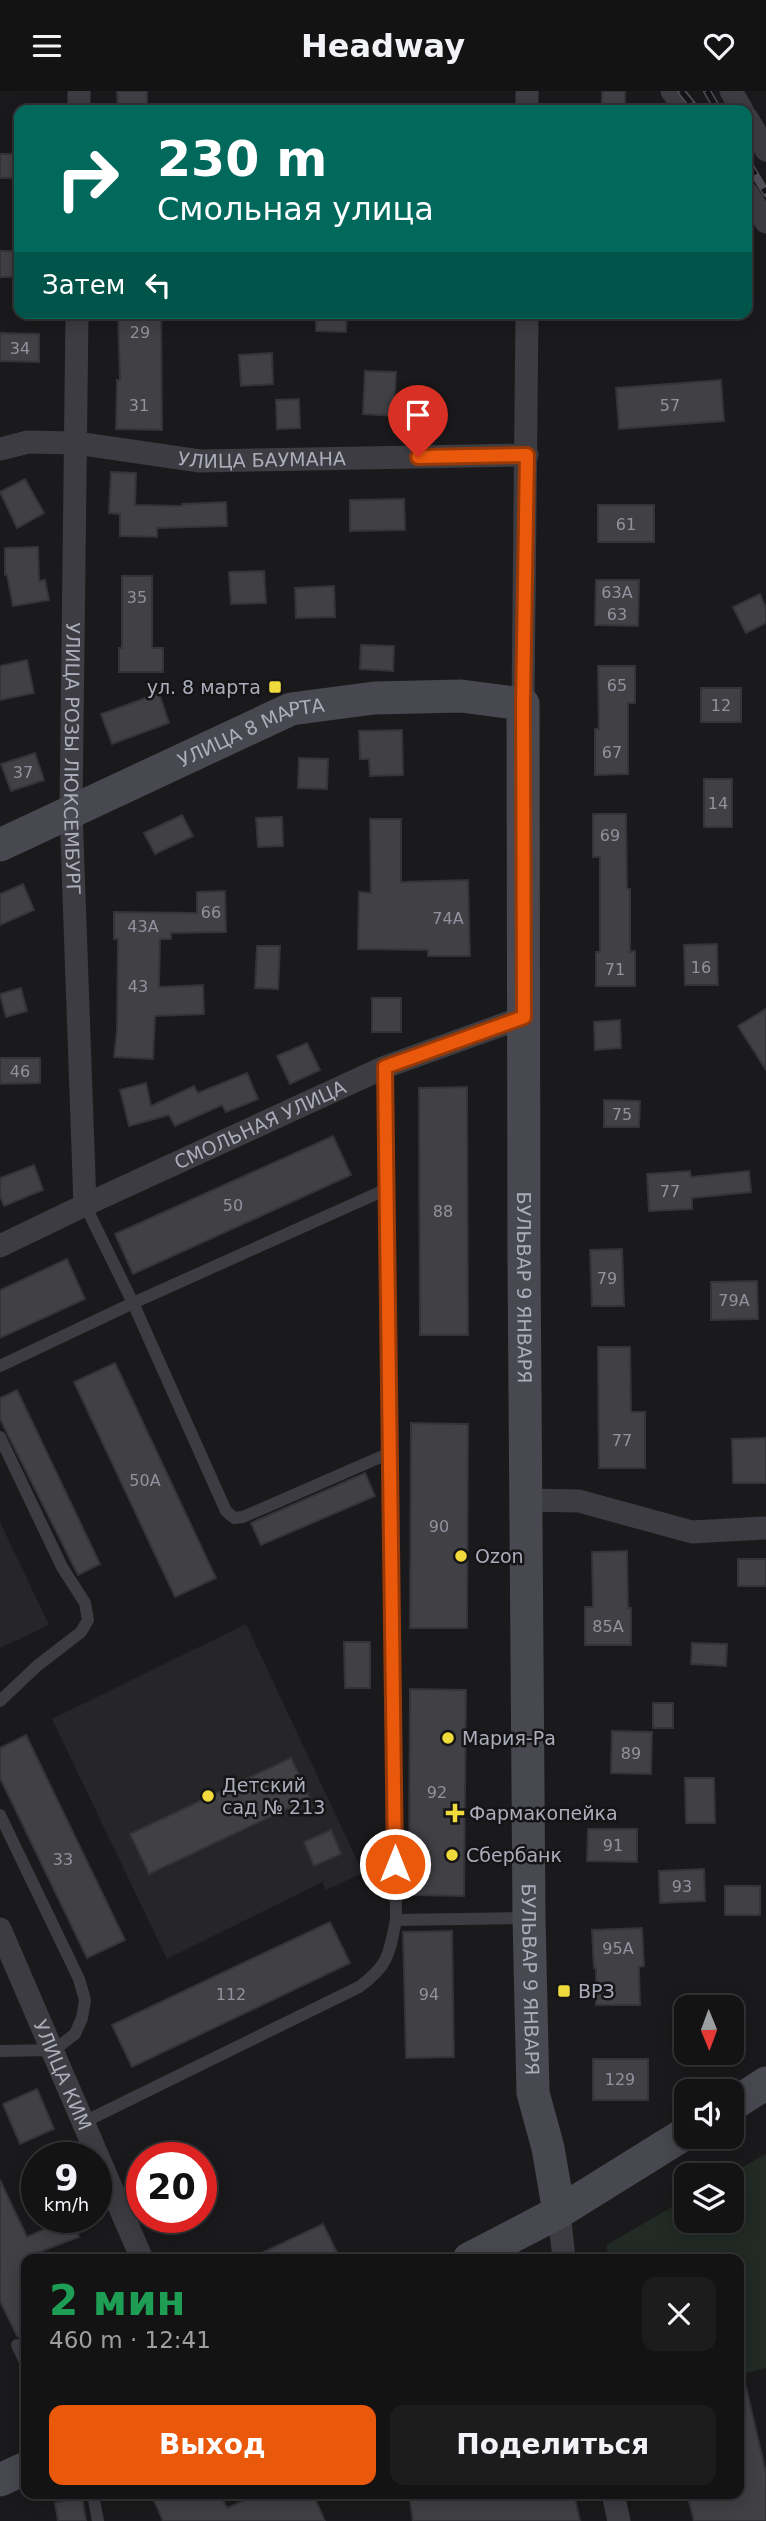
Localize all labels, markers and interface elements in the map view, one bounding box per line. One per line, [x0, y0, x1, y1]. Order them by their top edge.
icon: menu [28, 27, 66, 65]
text: Headway [301, 27, 465, 65]
icon: heart [700, 27, 738, 65]
text: 230 m [157, 131, 327, 188]
icon: right [42, 133, 133, 224]
text: Смольная улица [157, 190, 434, 228]
icon: left [139, 266, 177, 304]
text: Затем [42, 270, 125, 300]
house number: 29 [130, 323, 150, 342]
house number: 34 [10, 339, 30, 358]
pin [388, 385, 448, 457]
house number: 31 [129, 396, 149, 415]
icon: arrive [399, 396, 437, 434]
house number: 57 [660, 396, 680, 415]
street label: УЛИЦА БАУМАНА [176, 447, 346, 472]
house number: 61 [616, 515, 636, 534]
house number: 63А [601, 583, 633, 602]
house number: 35 [127, 588, 147, 607]
house number: 63 [607, 605, 627, 624]
street label: УЛИЦА РОЗЫ ЛЮКСЕМБУРГ [60, 622, 85, 896]
place label: ул. 8 марта [147, 676, 261, 698]
house number: 65 [607, 676, 627, 695]
marker: ул. 8 марта [267, 679, 283, 695]
street label: УЛИЦА 8 МАРТА [174, 694, 326, 771]
house number: 12 [711, 696, 731, 715]
house number: 67 [602, 743, 622, 762]
house number: 37 [13, 763, 33, 782]
house number: 14 [708, 794, 728, 813]
house number: 69 [600, 826, 620, 845]
house number: 66 [201, 903, 221, 922]
house number: 74А [432, 909, 464, 928]
house number: 43А [127, 917, 159, 936]
house number: 16 [691, 958, 711, 977]
house number: 71 [605, 960, 625, 979]
house number: 43 [128, 977, 148, 996]
house number: 46 [10, 1062, 30, 1081]
street label: СМОЛЬНАЯ УЛИЦА [171, 1076, 349, 1173]
house number: 75 [612, 1105, 632, 1124]
house number: 77 [660, 1182, 680, 1201]
street label: БУЛЬВАР 9 ЯНВАРЯ [513, 1192, 536, 1384]
house number: 50 [223, 1196, 243, 1215]
house number: 88 [433, 1202, 453, 1221]
house number: 79 [597, 1269, 617, 1288]
house number: 79А [718, 1291, 750, 1310]
house number: 77 [612, 1431, 632, 1450]
house number: 50А [129, 1471, 161, 1490]
house number: 90 [429, 1517, 449, 1536]
place label: Ozon [475, 1545, 524, 1567]
marker: Ozon [453, 1548, 469, 1564]
house number: 85А [592, 1617, 624, 1636]
place label: Мария-Ра [462, 1727, 556, 1749]
marker: Мария-Ра [440, 1730, 456, 1746]
house number: 89 [621, 1744, 641, 1763]
place label: Детский сад № 213 [222, 1774, 325, 1818]
house number: 92 [427, 1783, 447, 1802]
marker: Детский сад № 213 [200, 1788, 216, 1804]
place label: Фармакопейка [469, 1802, 618, 1824]
marker: Фармакопейка [447, 1805, 463, 1821]
position arrow [358, 1827, 432, 1901]
house number: 91 [603, 1836, 623, 1855]
place label: Сбербанк [466, 1844, 562, 1866]
marker: Сбербанк [444, 1847, 460, 1863]
house number: 33 [53, 1850, 73, 1869]
house number: 93 [672, 1877, 692, 1896]
street label: БУЛЬВАР 9 ЯНВАРЯ [518, 1883, 544, 2076]
house number: 95А [602, 1939, 634, 1958]
place label: ВРЗ [578, 1980, 615, 2002]
marker: ВРЗ [556, 1983, 572, 1999]
house number: 112 [216, 1985, 246, 2004]
house number: 94 [419, 1985, 439, 2004]
north arrow [674, 1995, 744, 2065]
map controls [674, 1995, 744, 2233]
street label: УЛИЦА КИМ [29, 2016, 96, 2134]
house number: 129 [605, 2070, 635, 2089]
button: sound [674, 2079, 744, 2149]
speed limit sign: 20 [126, 2142, 217, 2233]
text: 9 [54, 2158, 79, 2198]
button: layers [674, 2163, 744, 2233]
text: km/h [44, 2194, 89, 2215]
text: 2 мин [49, 2276, 186, 2325]
button: close [642, 2277, 716, 2351]
text: 460 m · 12:41 [49, 2327, 211, 2353]
button: Выход [49, 2405, 376, 2485]
button: Поделиться [390, 2405, 716, 2485]

